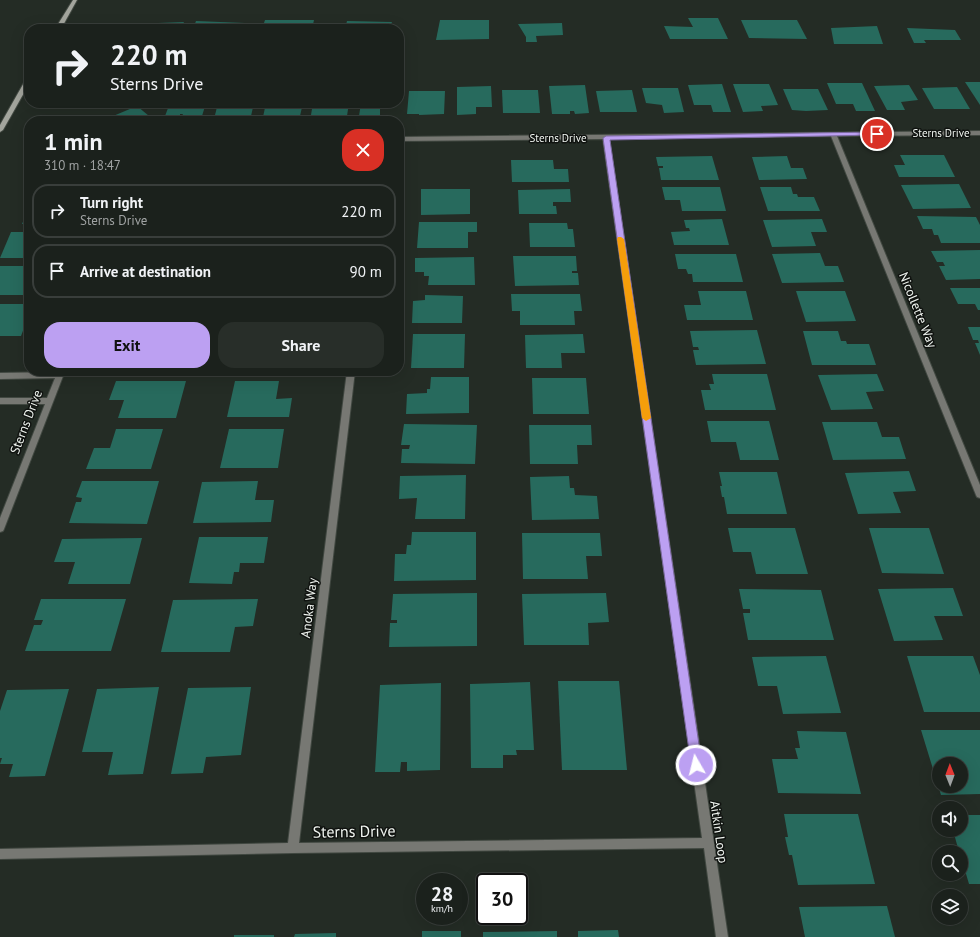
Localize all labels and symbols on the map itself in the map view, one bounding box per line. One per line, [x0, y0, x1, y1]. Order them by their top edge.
pin [860, 117, 894, 151]
street label: Sterns Drive [912, 126, 970, 140]
street label: Sterns Drive [529, 131, 587, 145]
street label: Nicollette Way [895, 270, 941, 350]
street label: Sterns Drive [6, 387, 46, 457]
street label: Anoka Way [297, 577, 321, 639]
position arrow [675, 744, 717, 786]
north arrow [932, 757, 968, 793]
street label: Aitkin Loop [706, 800, 732, 864]
street label: Sterns Drive [312, 820, 396, 842]
speed limit sign: 30 [476, 873, 528, 925]

